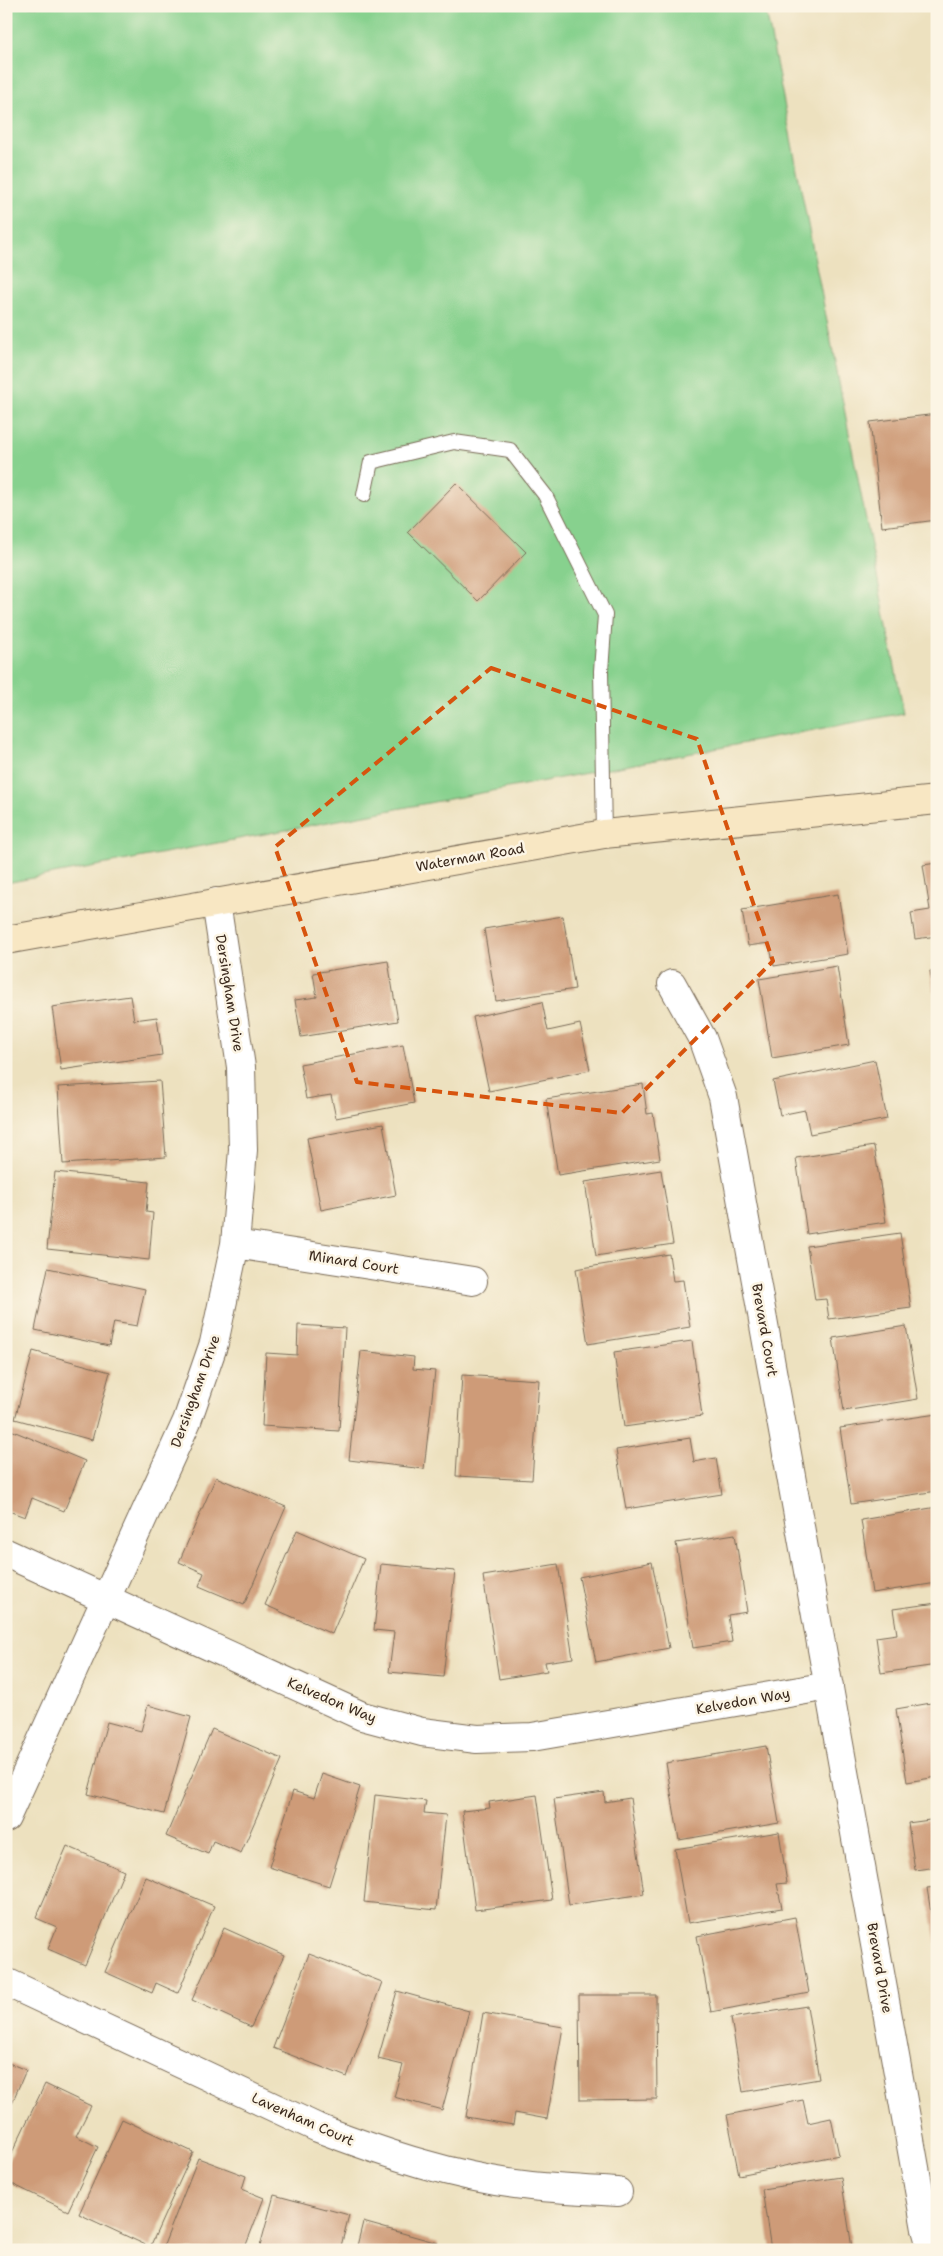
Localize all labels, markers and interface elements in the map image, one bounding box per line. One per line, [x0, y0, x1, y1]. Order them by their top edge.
street label: Waterman Road [414, 839, 526, 875]
street label: Dersingham Drive [212, 933, 248, 1053]
street label: Minard Court [308, 1246, 400, 1278]
street label: Brevard Court [748, 1282, 782, 1378]
street label: Dersingham Drive [166, 1332, 224, 1450]
street label: Kelvedon Way [285, 1673, 379, 1727]
street label: Kelvedon Way [695, 1684, 791, 1718]
street label: Brevard Drive [863, 1921, 897, 2015]
street label: Lavenham Court [249, 2088, 357, 2150]

